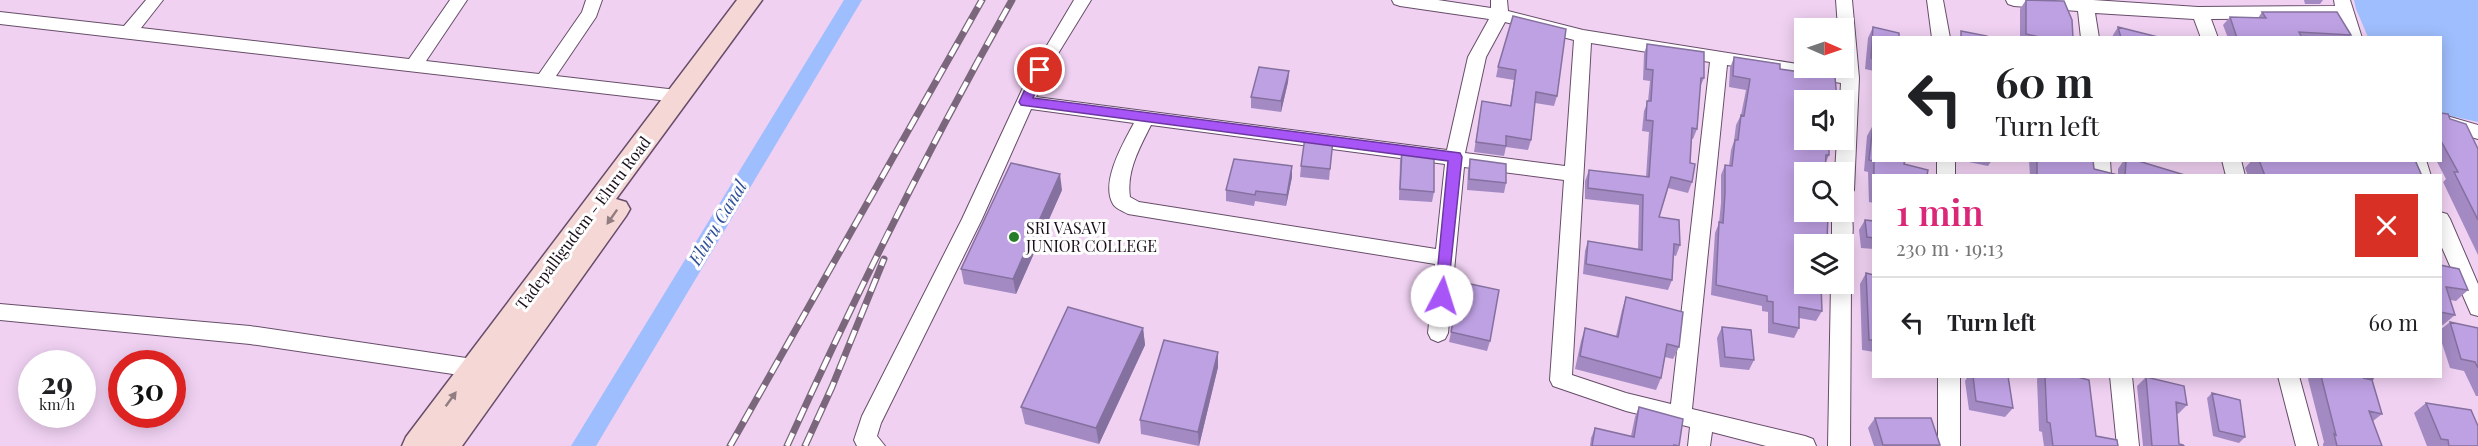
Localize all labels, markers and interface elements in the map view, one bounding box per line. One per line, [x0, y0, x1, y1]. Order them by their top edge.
north arrow [1794, 18, 1854, 78]
map controls [1794, 18, 1854, 294]
pin [1014, 44, 1065, 95]
icon: arrive [1023, 53, 1056, 86]
text: 60 m [1995, 53, 2093, 109]
icon: left [1896, 60, 1974, 138]
button: sound [1794, 90, 1854, 150]
text: Turn left [1995, 107, 2099, 143]
street label: Tadepalligudem - Eluru Road [510, 132, 655, 314]
button: search [1794, 162, 1854, 222]
water label: Eluru Canal [682, 175, 752, 270]
text: 1 min [1896, 187, 1984, 235]
button: close [2355, 194, 2418, 257]
one-way arrow [607, 209, 618, 225]
place label: SRI VASAVI JUNIOR COLLEGE [1025, 217, 1157, 256]
marker: SRI VASAVI JUNIOR COLLEGE [1007, 230, 1021, 244]
button: layers [1794, 234, 1854, 294]
text: 230 m · 19:13 [1896, 234, 2004, 261]
position arrow [1410, 264, 1474, 328]
icon: left [1896, 306, 1929, 339]
text: Turn left [1947, 307, 2036, 337]
text: 60 m [2368, 307, 2418, 337]
speed limit sign: 30 [108, 350, 186, 428]
text: 29 [41, 362, 73, 402]
one-way arrow [445, 391, 457, 407]
text: km/h [39, 394, 75, 414]

